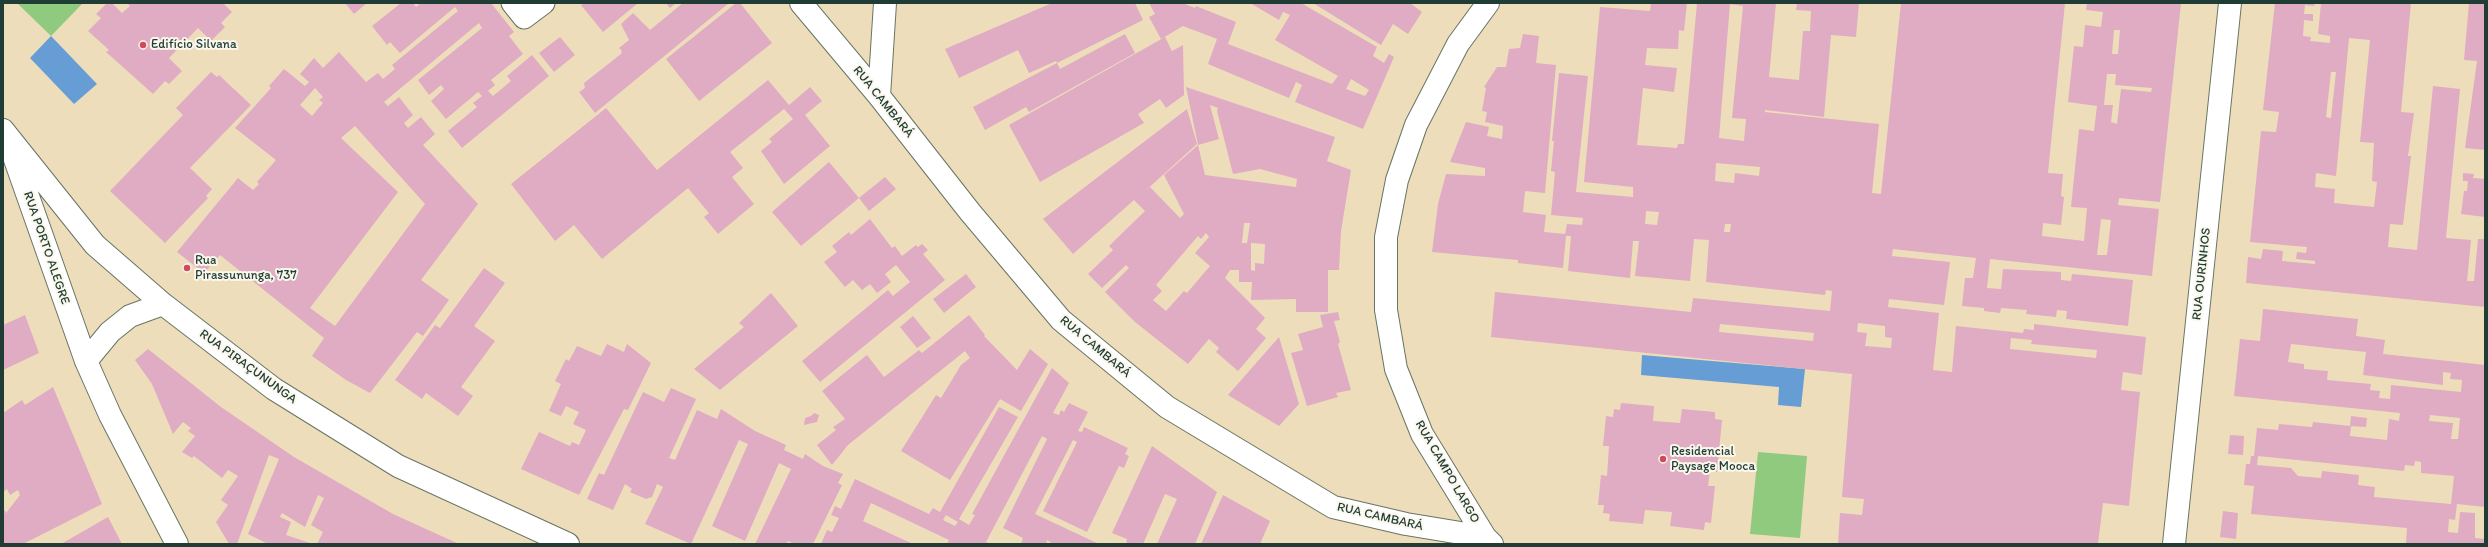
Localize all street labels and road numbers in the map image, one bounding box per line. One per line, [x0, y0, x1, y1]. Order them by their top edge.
street label: RUA CAMBARÁ [849, 63, 917, 141]
street label: RUA PORTO ALEGRE [19, 189, 73, 307]
street label: RUA OURINHOS [2189, 227, 2215, 321]
street label: RUA CAMBARÁ [1056, 313, 1134, 381]
street label: RUA PIRAÇUNUNGA [196, 326, 300, 408]
street label: RUA CAMPO LARGO [1411, 418, 1483, 526]
street label: RUA CAMBARÁ [1335, 500, 1425, 534]

